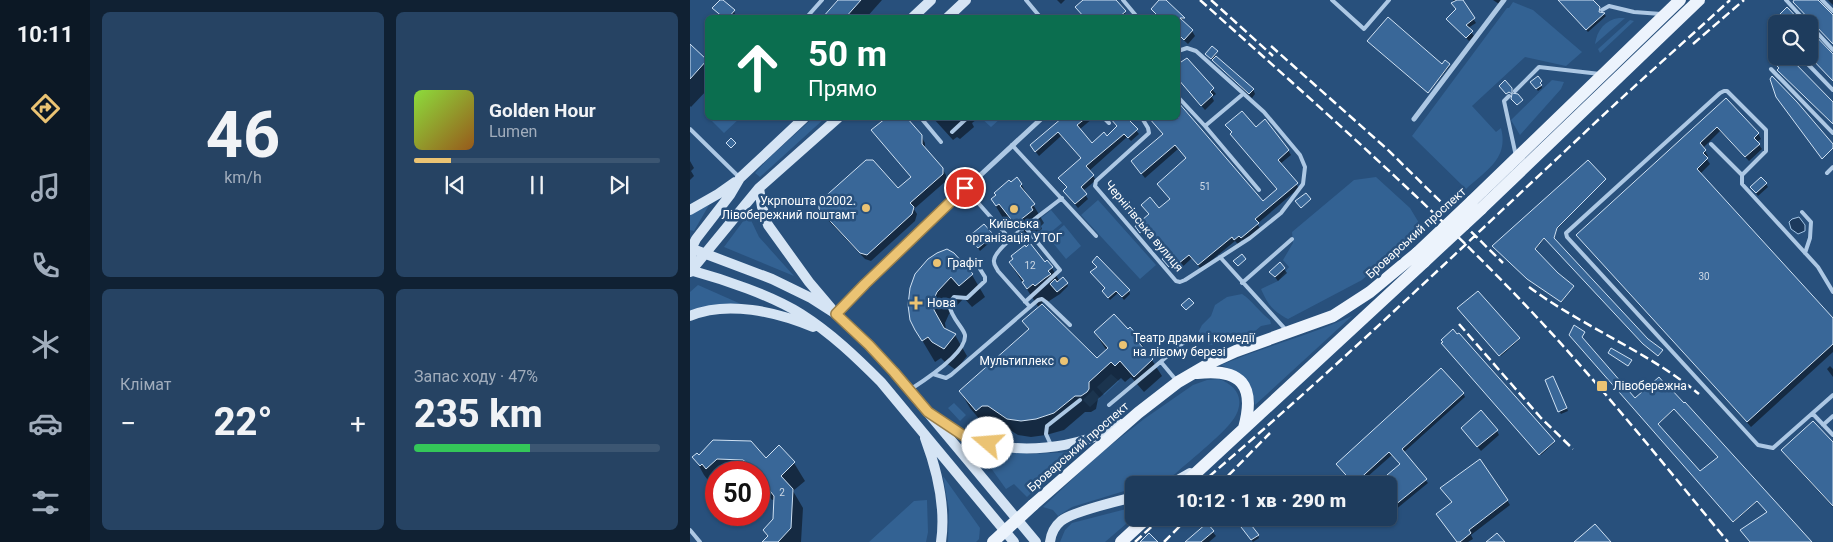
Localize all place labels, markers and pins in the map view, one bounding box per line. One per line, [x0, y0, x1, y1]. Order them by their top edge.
pin [944, 167, 986, 209]
place label: Укрпошта 02002. Лівобережний поштамт [721, 194, 856, 222]
marker: Укрпошта 02002. Лівобережний поштамт [860, 202, 872, 214]
marker: Київська організація УТОГ [1008, 203, 1020, 215]
place label: Київська організація УТОГ [966, 217, 1063, 245]
place label: Графіт [947, 256, 983, 270]
marker: Графіт [931, 257, 943, 269]
marker: Нова [909, 296, 923, 310]
place label: Нова [927, 296, 956, 310]
place label: Театр драми і комедії на лівому березі [1133, 331, 1256, 359]
marker: Театр драми і комедії на лівому березі [1117, 339, 1129, 351]
place label: Мультиплекс [979, 354, 1054, 368]
marker: Мультиплекс [1058, 355, 1070, 367]
marker: Лівобережна [1595, 379, 1609, 393]
place label: Лівобережна [1613, 379, 1687, 393]

